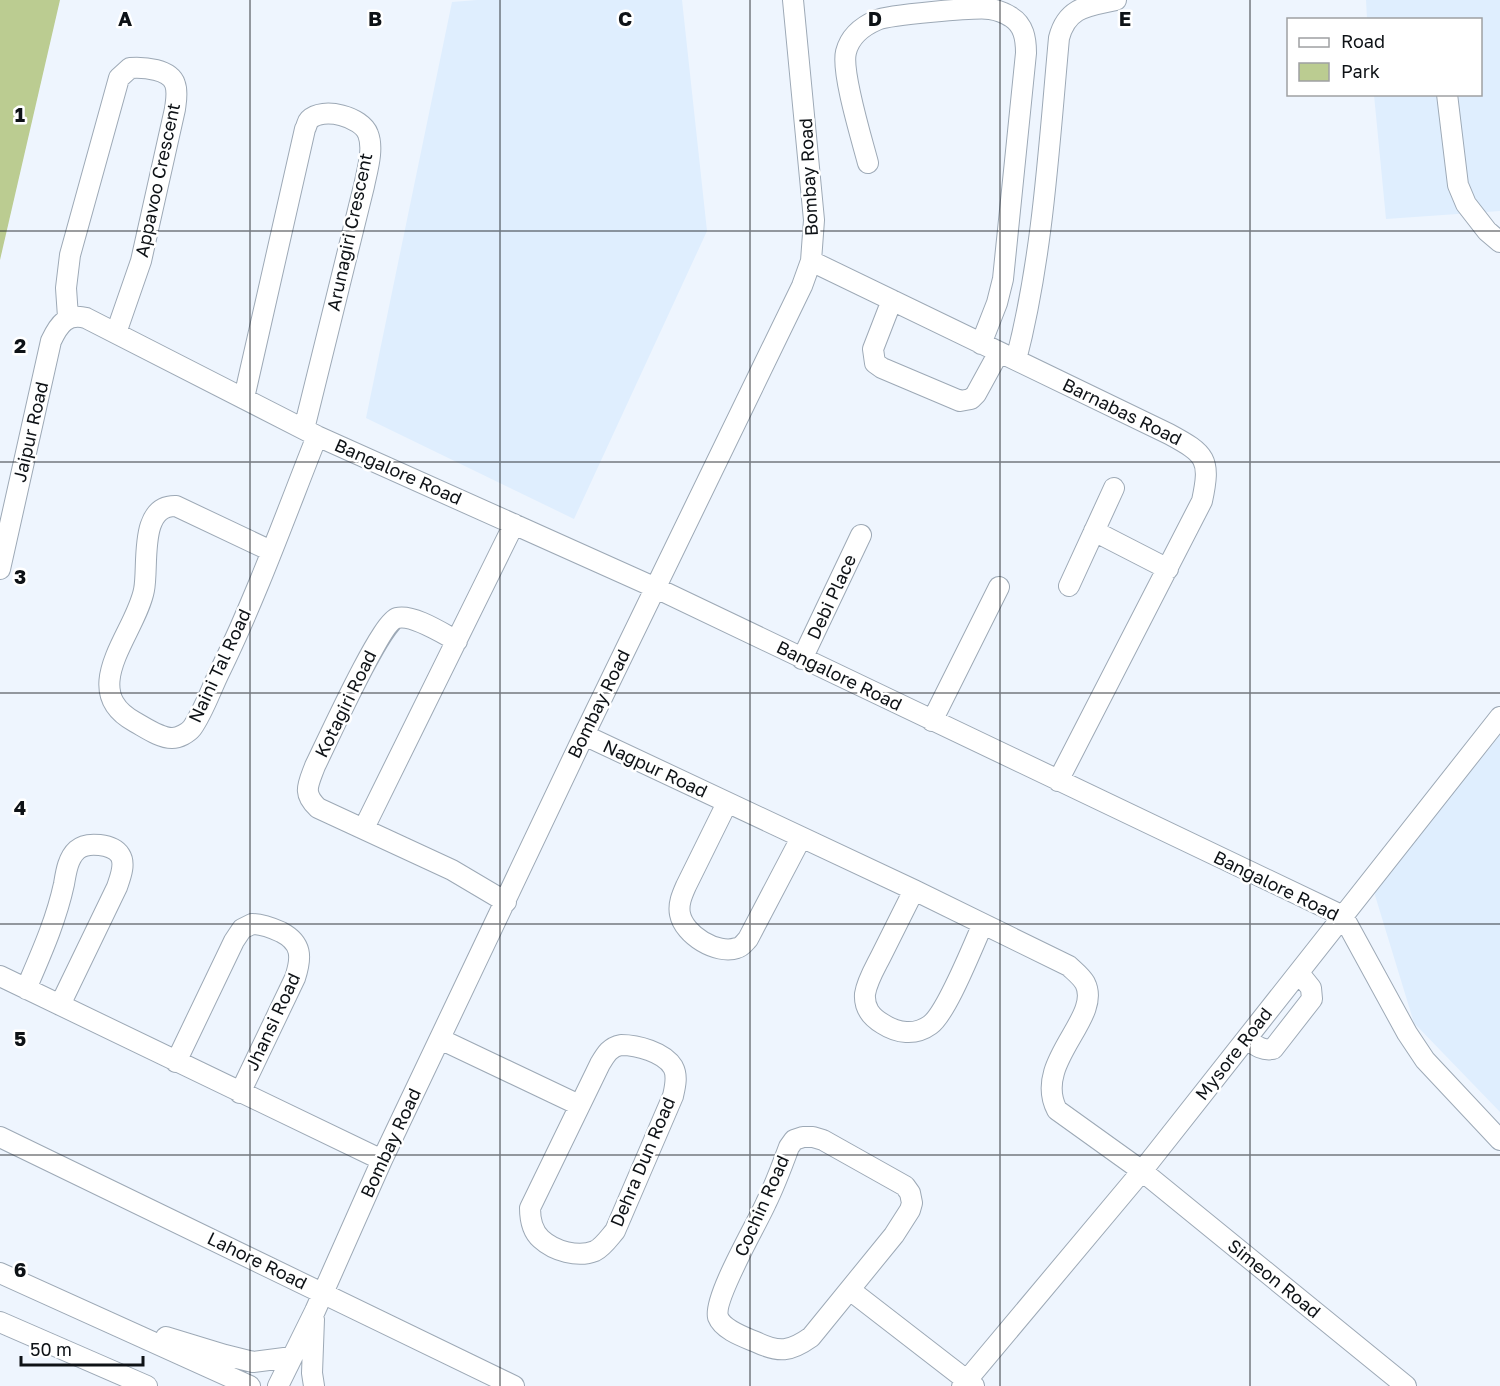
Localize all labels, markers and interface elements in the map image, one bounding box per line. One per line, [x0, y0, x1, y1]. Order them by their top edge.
text: A [118, 6, 132, 30]
text: B [368, 6, 382, 30]
text: C [618, 6, 632, 30]
text: D [868, 6, 882, 30]
text: E [1119, 6, 1131, 30]
legend [1287, 18, 1482, 96]
text: Road [1341, 30, 1385, 52]
text: Park [1341, 60, 1380, 82]
street label: Appavoo Crescent [130, 101, 184, 259]
text: 1 [15, 102, 25, 126]
street label: Bombay Road [794, 117, 822, 237]
street label: Arunagiri Crescent [322, 151, 377, 313]
text: 2 [14, 333, 26, 357]
street label: Barnabas Road [1059, 373, 1186, 449]
street label: Jaipur Road [8, 379, 52, 484]
street label: Bangalore Road [331, 433, 465, 509]
street label: Debi Place [802, 551, 860, 643]
text: 3 [14, 564, 26, 588]
street label: Naini Tal Road [183, 605, 255, 726]
street label: Bangalore Road [773, 635, 906, 715]
street label: Kotagiri Road [310, 646, 381, 761]
street label: Bombay Road [562, 646, 634, 762]
street label: Nagpur Road [600, 734, 711, 802]
text: 4 [14, 795, 26, 819]
street label: Bangalore Road [1210, 845, 1343, 925]
street label: Jhansi Road [240, 969, 304, 1074]
street label: Mysore Road [1190, 1003, 1276, 1104]
text: 5 [14, 1026, 26, 1050]
street label: Bombay Road [355, 1084, 425, 1201]
street label: Dehra Dun Road [605, 1093, 679, 1230]
street label: Cochin Road [729, 1152, 793, 1260]
street label: Lahore Road [204, 1226, 311, 1294]
street label: Simeon Road [1224, 1234, 1326, 1322]
text: 6 [14, 1257, 26, 1281]
scale bar [21, 1329, 142, 1367]
text: 50 m [30, 1338, 72, 1360]

